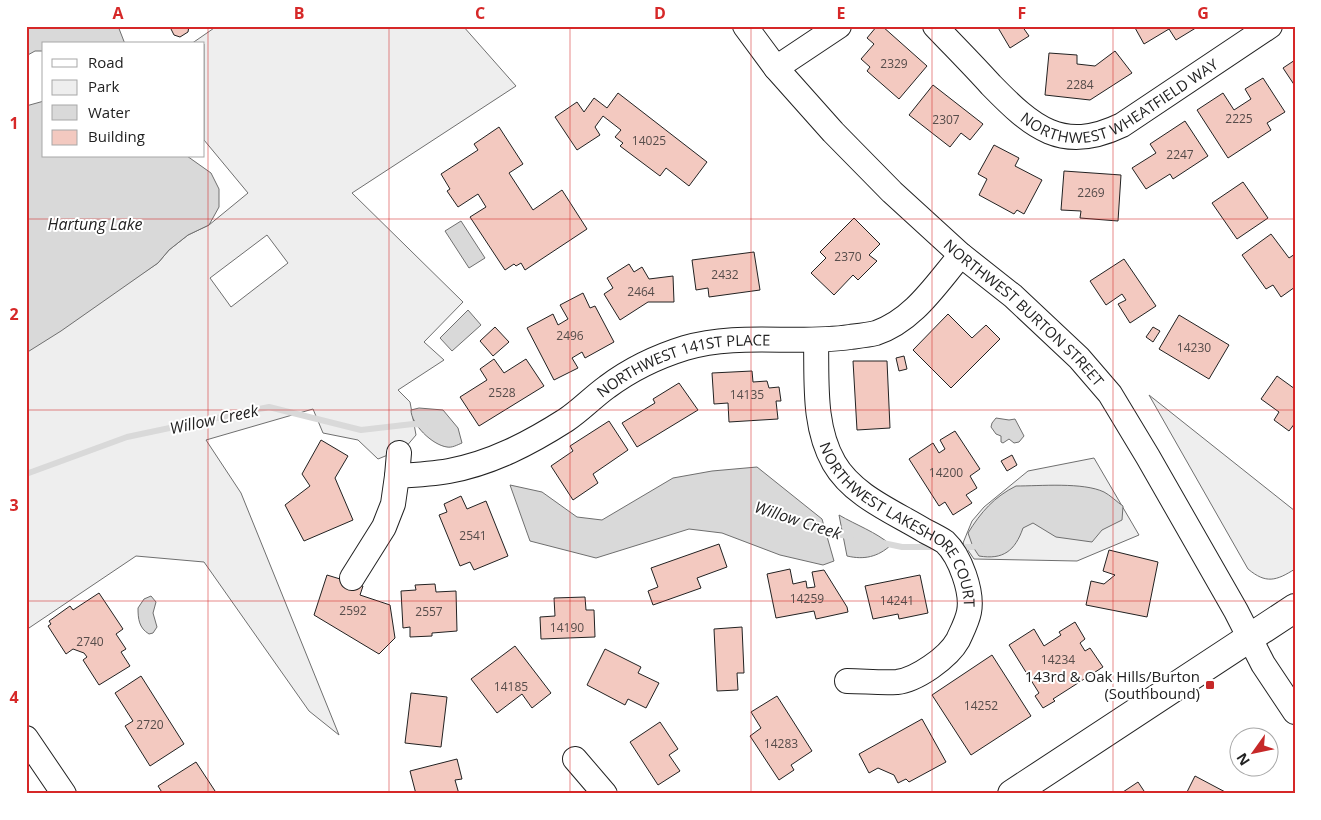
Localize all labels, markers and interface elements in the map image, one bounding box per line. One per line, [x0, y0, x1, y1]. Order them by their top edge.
text: A [112, 2, 124, 24]
text: B [294, 2, 304, 24]
text: C [475, 2, 485, 24]
text: D [654, 2, 666, 24]
text: E [837, 2, 846, 24]
text: F [1018, 2, 1026, 24]
text: G [1197, 2, 1209, 24]
legend [42, 42, 205, 158]
text: Road [88, 52, 124, 72]
street label: NORTHWEST WHEATFIELD WAY [1017, 53, 1222, 147]
house number: 2329 [880, 55, 908, 72]
text: Park [88, 76, 119, 96]
house number: 2284 [1066, 76, 1094, 93]
text: Water [88, 102, 130, 122]
house number: 2225 [1225, 110, 1253, 127]
house number: 2307 [932, 111, 960, 128]
text: 1 [9, 112, 19, 134]
text: Building [88, 126, 145, 146]
house number: 14025 [632, 132, 666, 149]
house number: 2247 [1166, 146, 1194, 163]
house number: 2269 [1077, 184, 1105, 201]
water label: Hartung Lake [48, 213, 142, 235]
street label: NORTHWEST BURTON STREET [940, 234, 1109, 391]
house number: 2370 [834, 248, 862, 265]
house number: 2432 [711, 266, 739, 283]
house number: 2464 [627, 283, 655, 300]
text: 2 [9, 303, 19, 325]
house number: 2496 [556, 327, 584, 344]
street label: NORTHWEST 141ST PLACE [592, 329, 770, 401]
house number: 14230 [1177, 339, 1211, 356]
house number: 2528 [488, 384, 516, 401]
house number: 14135 [730, 386, 764, 403]
water label: Willow Creek [168, 399, 261, 439]
street label: NORTHWEST LAKESHORE COURT [816, 439, 980, 608]
house number: 14200 [929, 464, 963, 481]
text: 3 [9, 494, 19, 516]
water label: Willow Creek [752, 496, 845, 545]
house number: 2541 [459, 527, 487, 544]
house number: 14259 [790, 590, 824, 607]
house number: 14241 [880, 592, 914, 609]
house number: 2592 [339, 602, 367, 619]
house number: 2557 [415, 603, 443, 620]
house number: 14190 [550, 619, 584, 636]
house number: 2740 [76, 633, 104, 650]
house number: 14234 [1041, 651, 1075, 668]
place label: 143rd & Oak Hills/Burton (Southbound) [1025, 666, 1200, 703]
house number: 14185 [494, 678, 528, 695]
marker: 143rd & Oak Hills/Burton (Southbound) [1204, 679, 1216, 691]
text: 4 [9, 686, 19, 708]
house number: 14252 [964, 697, 998, 714]
house number: 2720 [136, 716, 164, 733]
north arrow [1228, 728, 1278, 778]
house number: 14283 [764, 735, 798, 752]
text: N [1232, 749, 1254, 769]

